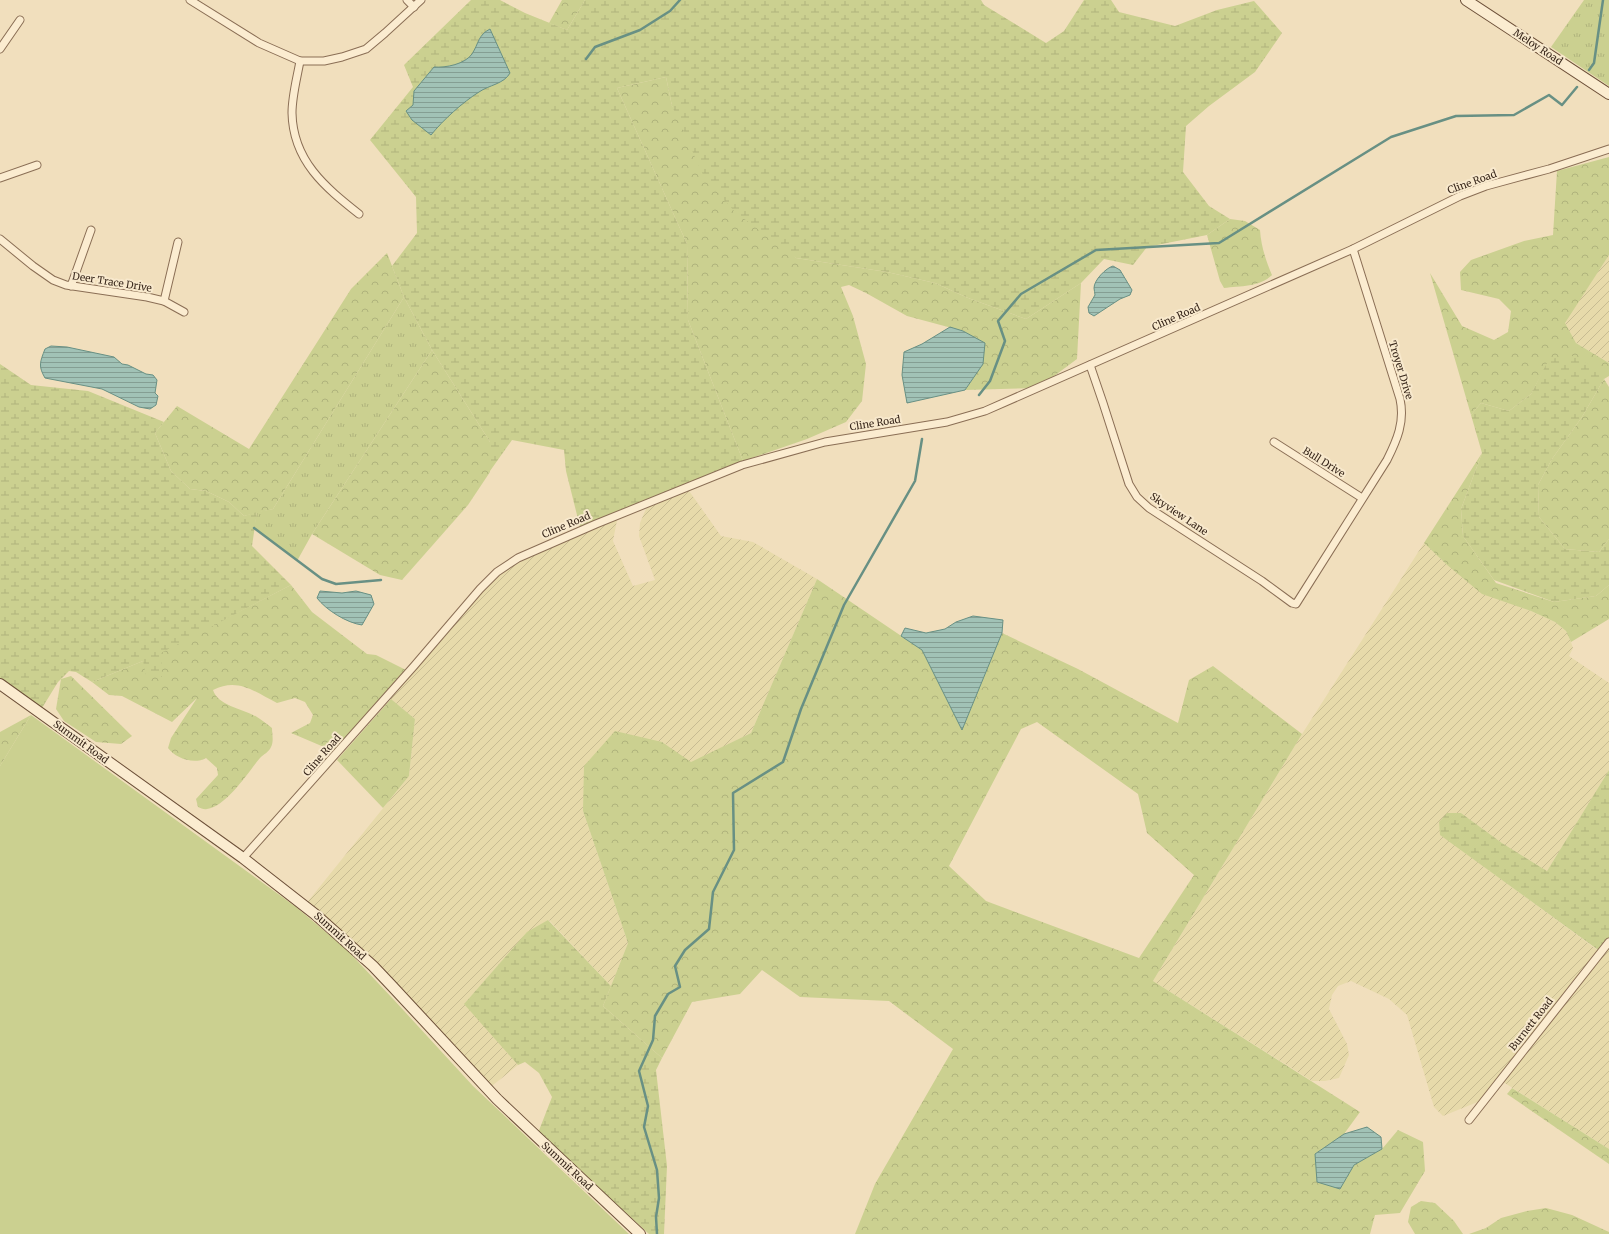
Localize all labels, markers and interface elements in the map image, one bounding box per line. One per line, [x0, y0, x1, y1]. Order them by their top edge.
street label: Meloy Road [1511, 26, 1565, 68]
street label: Cline Road [1446, 167, 1498, 197]
street label: Deer Trace Drive [71, 269, 153, 295]
street label: Cline Road [1150, 301, 1202, 333]
street label: Troyer Drive [1386, 339, 1416, 401]
street label: Cline Road [849, 413, 901, 433]
street label: Bull Drive [1300, 444, 1348, 480]
street label: Skyview Lane [1148, 490, 1210, 538]
street label: Cline Road [540, 509, 592, 541]
street label: Summit Road [51, 717, 111, 767]
street label: Cline Road [300, 731, 344, 779]
street label: Summit Road [311, 909, 369, 963]
street label: Burnett Road [1506, 995, 1556, 1053]
street label: Summit Road [539, 1139, 595, 1193]

